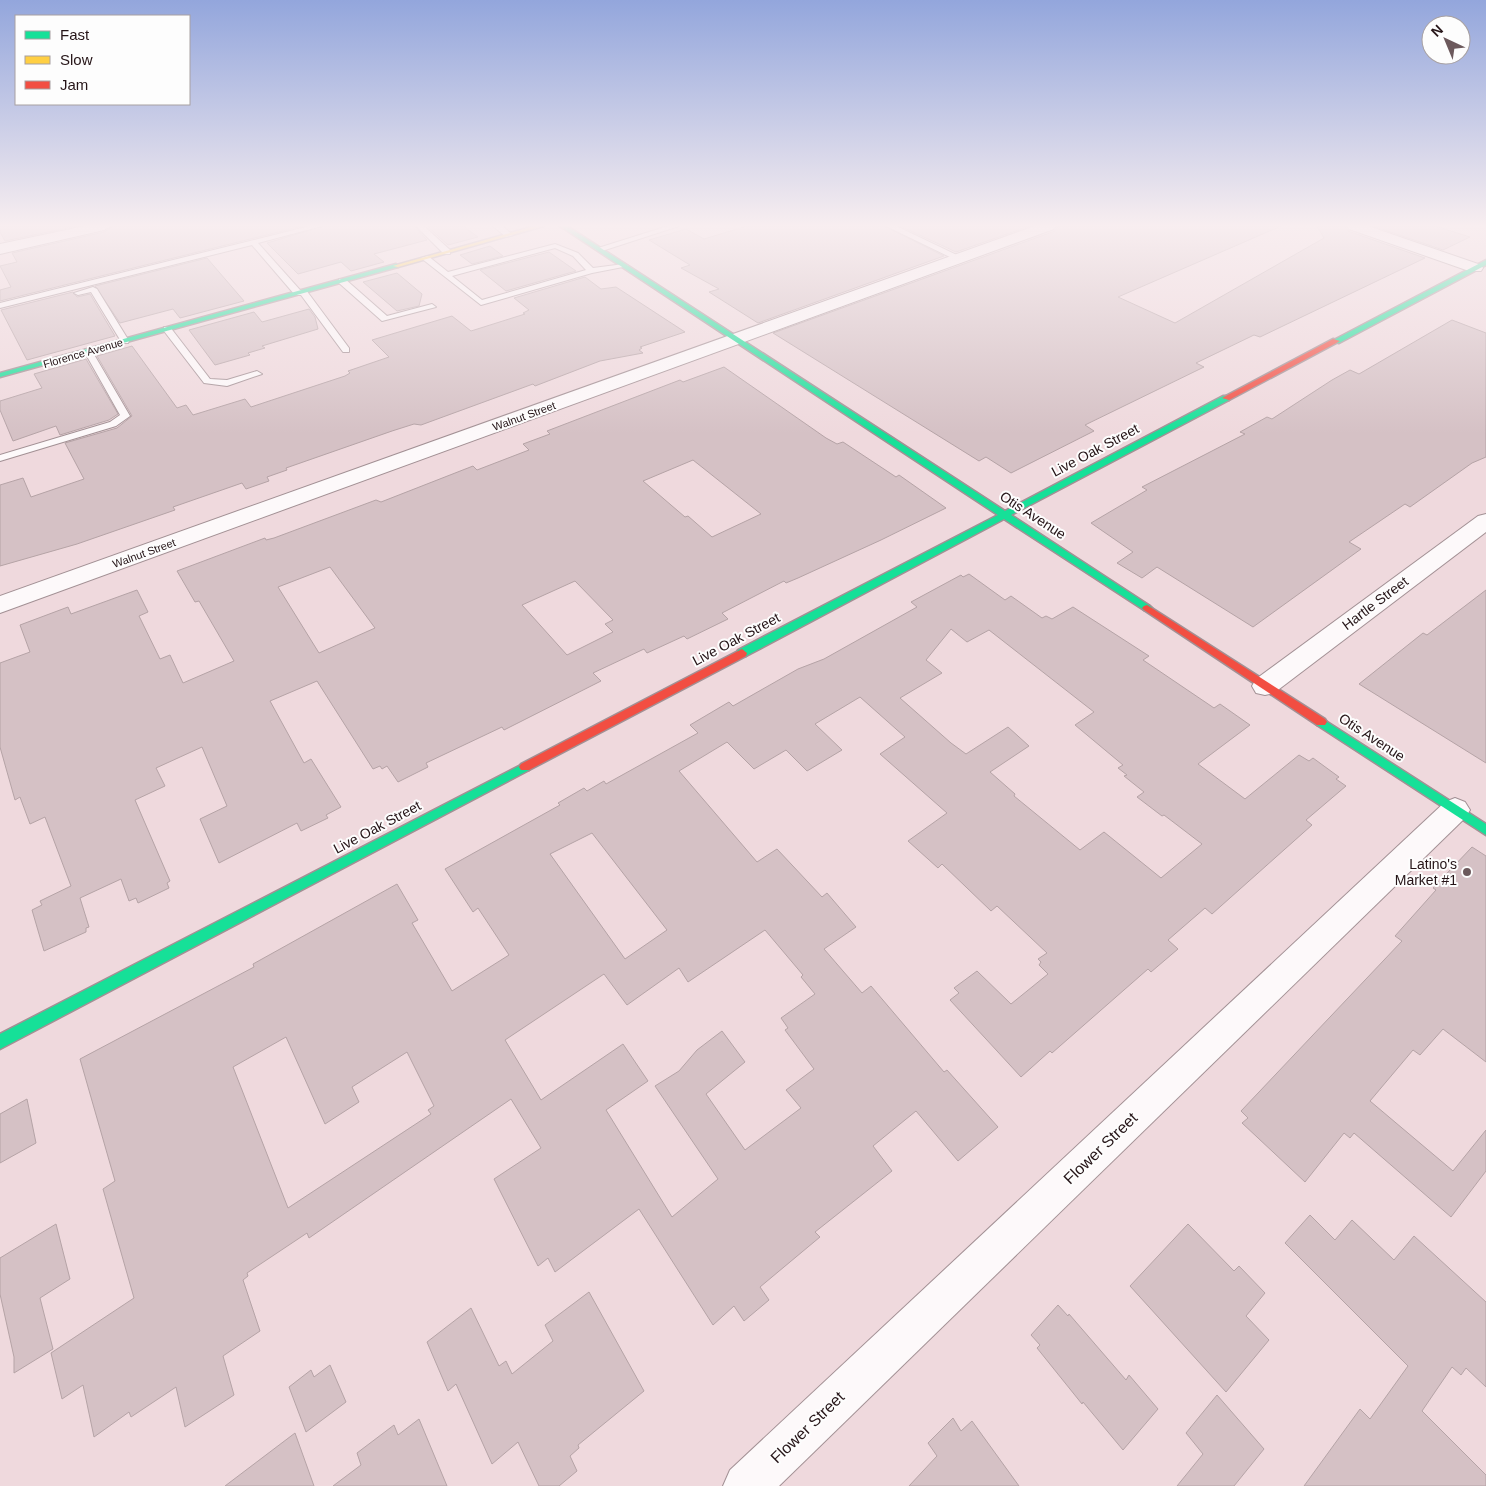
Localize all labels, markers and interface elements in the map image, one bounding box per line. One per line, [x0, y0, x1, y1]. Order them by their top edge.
legend [15, 15, 190, 105]
north arrow [1421, 15, 1471, 65]
text: N [1428, 21, 1446, 40]
text: Fast [60, 26, 90, 43]
text: Slow [60, 51, 93, 68]
text: Jam [60, 76, 88, 93]
street label: Florence Avenue [42, 336, 124, 370]
street label: Walnut Street [491, 399, 557, 433]
street label: Live Oak Street [1049, 420, 1141, 480]
street label: Otis Avenue [997, 488, 1069, 542]
street label: Walnut Street [111, 536, 177, 570]
street label: Hartle Street [1339, 573, 1411, 633]
street label: Live Oak Street [690, 609, 782, 669]
street label: Otis Avenue [1336, 710, 1408, 764]
street label: Live Oak Street [331, 797, 423, 857]
place label: Latino's Market #1 [1395, 856, 1457, 888]
marker: Latino's Market #1 [1461, 866, 1473, 878]
street label: Flower Street [1060, 1109, 1141, 1188]
street label: Flower Street [767, 1388, 848, 1467]

